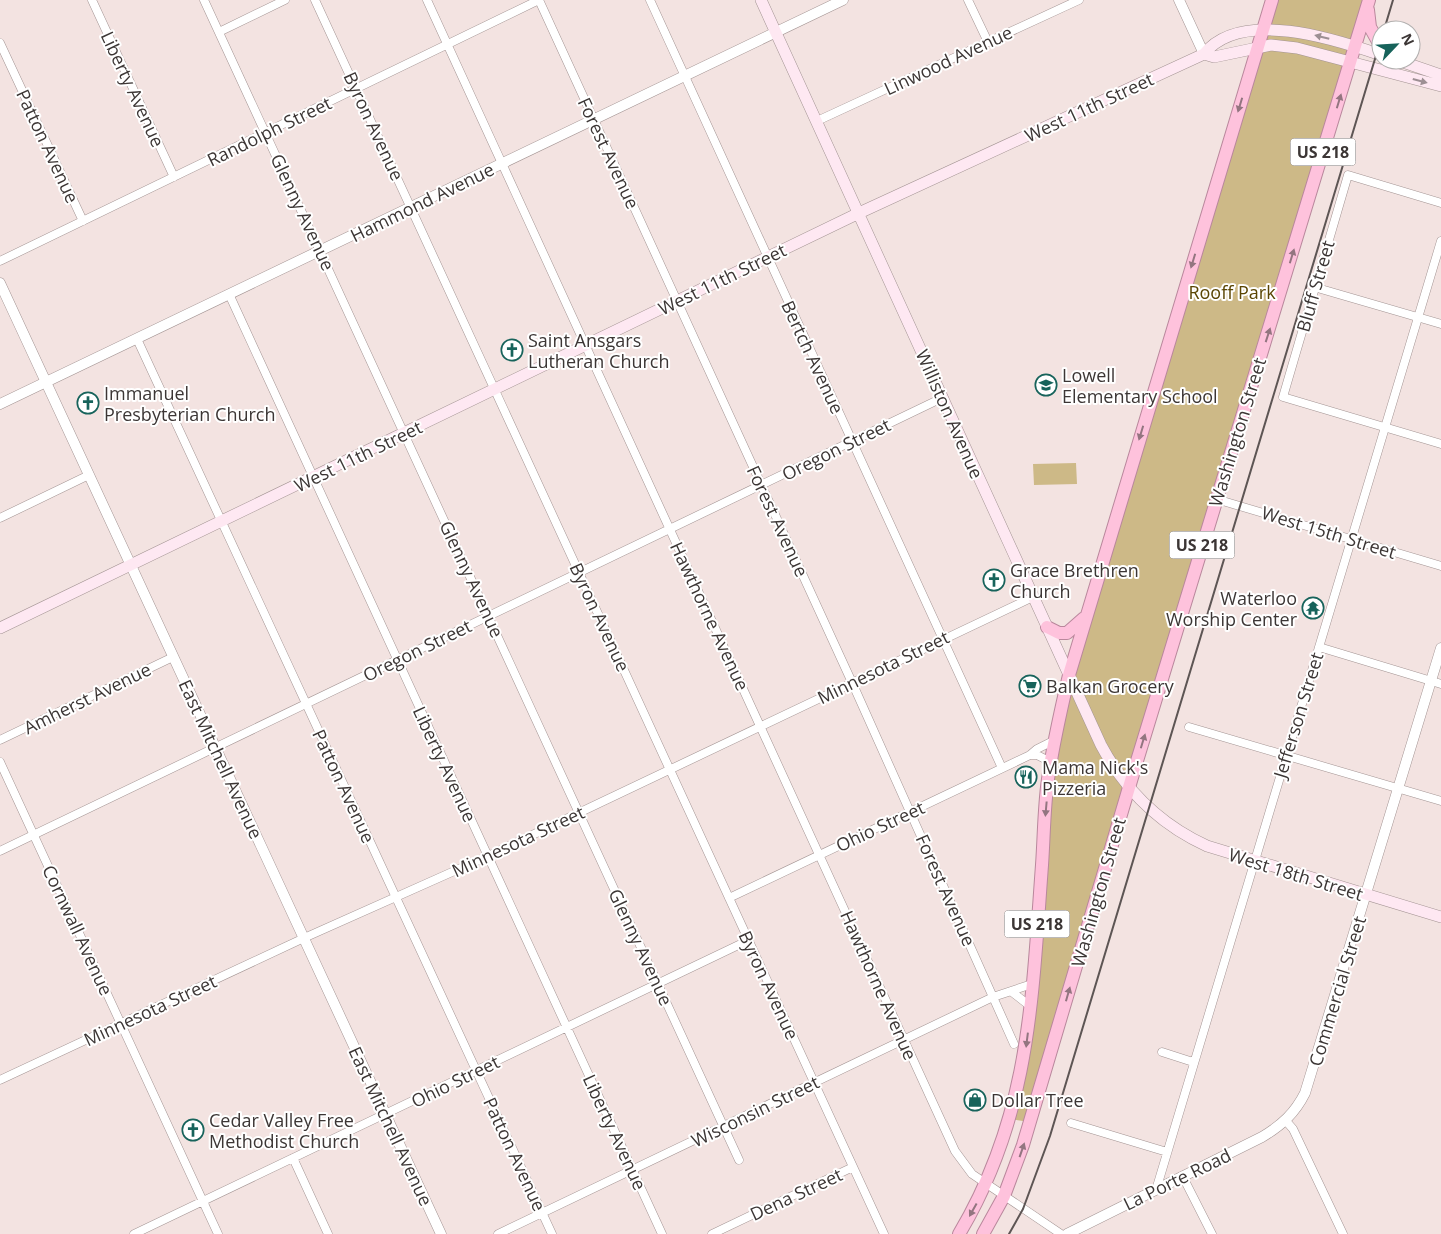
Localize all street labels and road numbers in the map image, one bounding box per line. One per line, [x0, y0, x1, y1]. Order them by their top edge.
street label: Linwood Avenue [880, 20, 1016, 100]
street label: Liberty Avenue [96, 27, 170, 151]
street label: West 11th Street [1021, 67, 1157, 147]
street label: Byron Avenue [338, 68, 410, 184]
street label: Patton Avenue [11, 85, 85, 207]
street label: Randolph Street [203, 91, 335, 171]
street label: Forest Avenue [573, 94, 645, 212]
road number: US 218 [1290, 138, 1356, 166]
street label: Glenny Avenue [265, 150, 341, 274]
street label: Hammond Avenue [346, 157, 498, 247]
street label: Bluff Street [1290, 237, 1340, 335]
street label: West 11th Street [654, 238, 790, 320]
street label: Bertch Avenue [776, 296, 850, 418]
street label: Williston Avenue [911, 346, 989, 482]
street label: Washington Street [1203, 354, 1271, 510]
street label: Oregon Street [778, 412, 894, 486]
street label: West 11th Street [290, 415, 426, 497]
street label: Forest Avenue [742, 462, 814, 580]
street label: West 15th Street [1259, 500, 1399, 564]
street label: Glenny Avenue [434, 517, 510, 641]
road number: US 218 [1170, 532, 1234, 558]
street label: Hawthorne Avenue [665, 538, 755, 694]
street label: Byron Avenue [564, 559, 636, 675]
street label: Oregon Street [359, 613, 475, 687]
street label: Minnesota Street [813, 625, 953, 709]
street label: Jefferson Street [1267, 649, 1328, 783]
street label: Amherst Avenue [19, 657, 155, 739]
street label: East Mitchell Avenue [174, 676, 268, 842]
street label: Liberty Avenue [408, 702, 482, 826]
street label: Patton Avenue [307, 725, 381, 847]
street label: Ohio Street [832, 795, 928, 857]
street label: Minnesota Street [448, 800, 588, 882]
street label: Washington Street [1065, 814, 1131, 970]
street label: Forest Avenue [911, 830, 981, 950]
street label: West 18th Street [1226, 842, 1366, 906]
street label: Cornwall Avenue [37, 861, 119, 999]
street label: Glenny Avenue [603, 885, 679, 1009]
street label: Hawthorne Avenue [835, 906, 923, 1064]
road number: US 218 [1004, 911, 1070, 938]
street label: Commercial Street [1303, 913, 1371, 1069]
street label: Byron Avenue [733, 927, 805, 1043]
street label: Minnesota Street [80, 969, 220, 1051]
street label: East Mitchell Avenue [344, 1043, 438, 1209]
street label: Ohio Street [407, 1049, 503, 1113]
street label: Liberty Avenue [578, 1070, 652, 1194]
street label: Wisconsin Street [687, 1070, 823, 1152]
street label: Patton Avenue [478, 1093, 552, 1215]
street label: La Porte Road [1119, 1143, 1235, 1215]
street label: Dena Street [746, 1162, 846, 1226]

